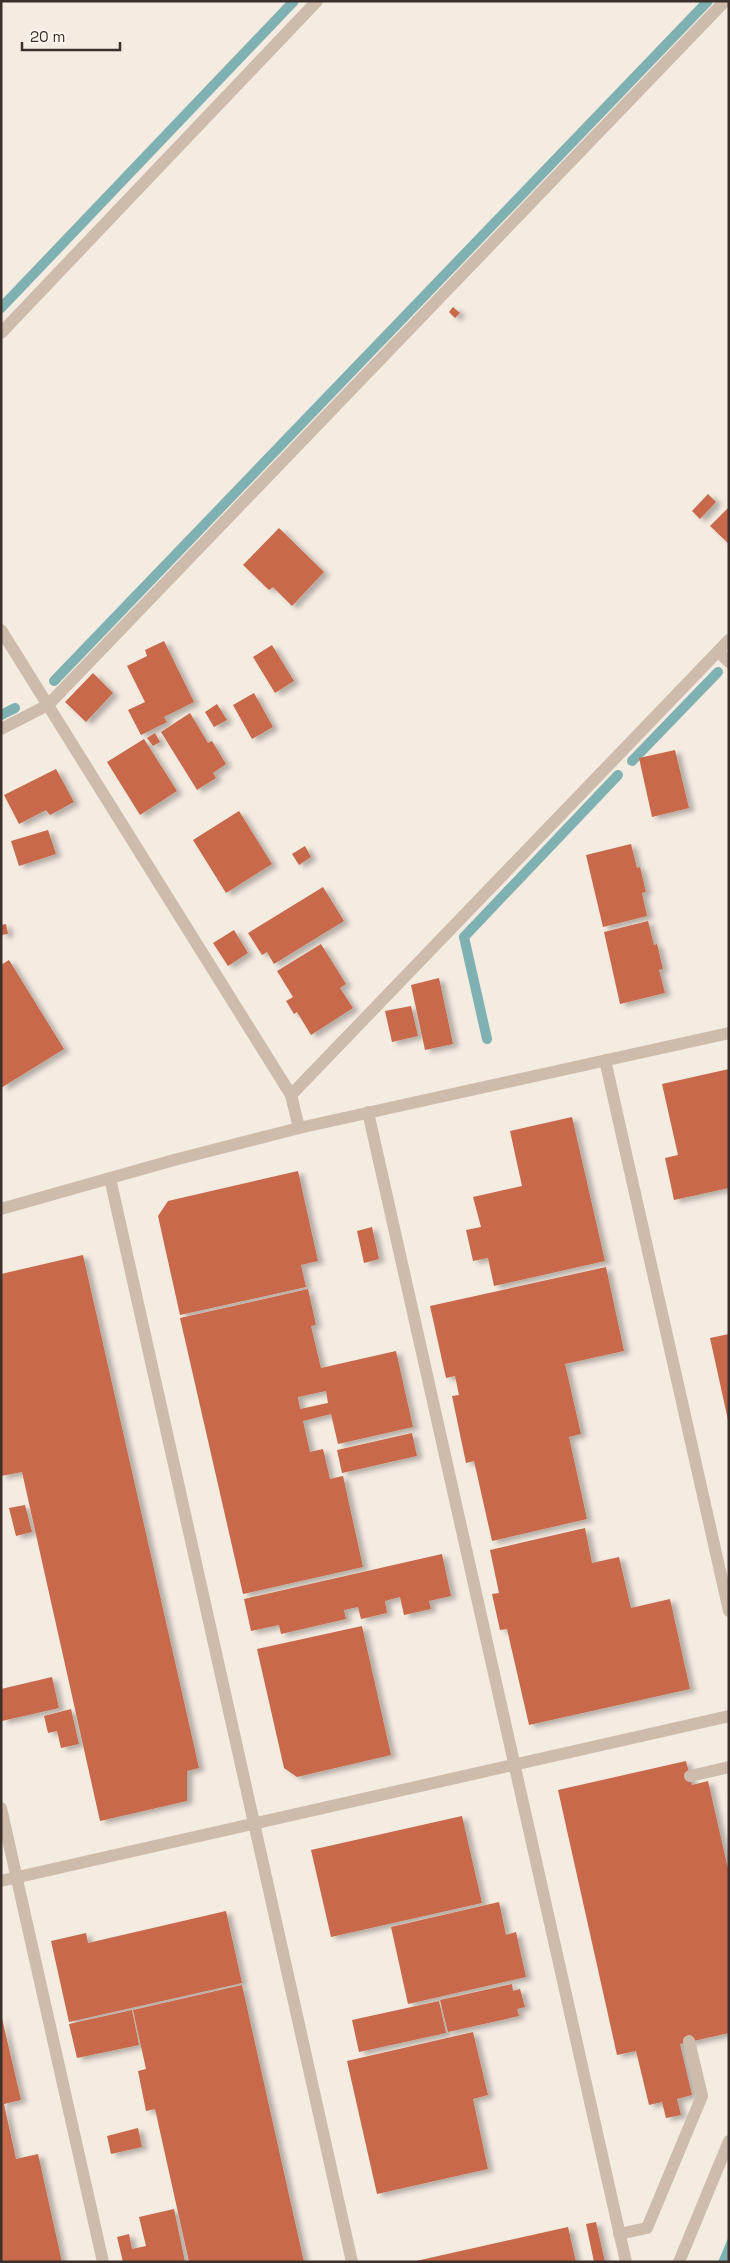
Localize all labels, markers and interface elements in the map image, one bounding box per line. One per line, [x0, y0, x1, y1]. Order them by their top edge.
scale bar [22, 20, 120, 52]
text: 20 m [30, 27, 65, 46]

